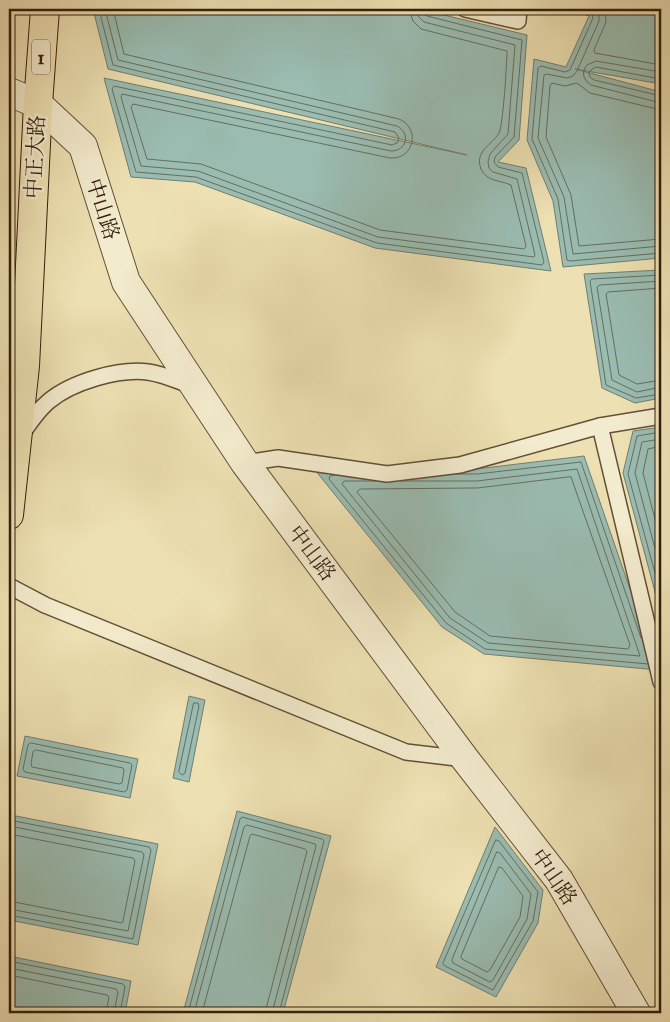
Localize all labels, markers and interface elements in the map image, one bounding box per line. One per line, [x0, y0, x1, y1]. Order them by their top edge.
road number: 1 [32, 40, 50, 74]
street label: 中正大路 [21, 114, 51, 200]
street label: 中山路 [80, 175, 124, 243]
street label: 中山路 [282, 521, 341, 587]
street label: 中山路 [524, 844, 582, 911]

